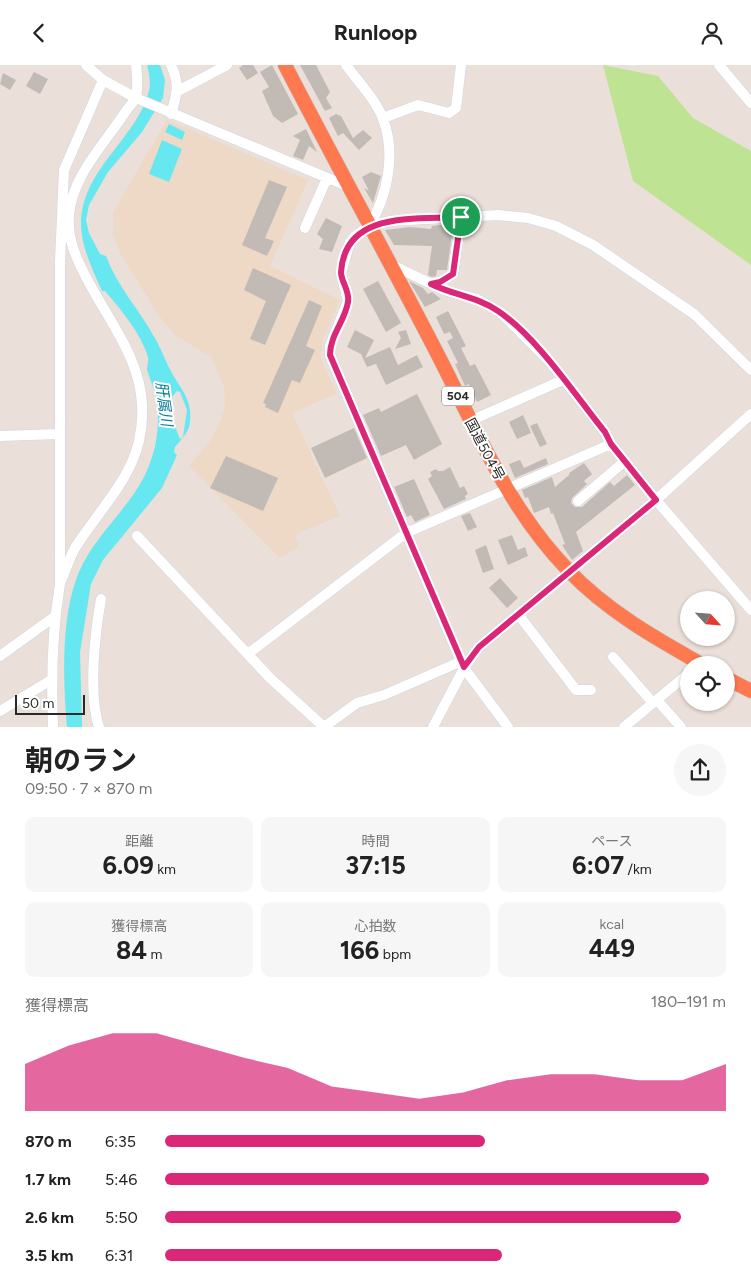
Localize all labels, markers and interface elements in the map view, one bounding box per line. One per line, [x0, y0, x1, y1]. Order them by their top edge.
icon: back [25, 19, 53, 47]
text: Runloop [334, 19, 417, 46]
icon: person [698, 19, 726, 47]
pin [440, 196, 482, 238]
icon: arrive [447, 203, 475, 231]
water label: 肝属川 [152, 380, 176, 430]
road number: 504 [442, 387, 474, 406]
street label: 国道504号 [461, 415, 508, 483]
north arrow [680, 591, 735, 646]
map controls [680, 591, 735, 711]
button: locate [680, 656, 735, 711]
scale bar [15, 692, 85, 715]
text: 50 m [22, 695, 54, 712]
text: 朝のラン [25, 743, 137, 777]
button: share [674, 744, 726, 796]
text: 09:50 · 7 × 870 m [25, 779, 153, 798]
text: 距離 [125, 833, 153, 850]
text: 時間 [361, 833, 389, 850]
text: ペース [591, 833, 632, 850]
text: 6.09 [102, 850, 154, 880]
text: 37:15 [345, 850, 406, 880]
text: 6:07 [572, 850, 624, 880]
text: km [154, 861, 176, 878]
text: /km [624, 861, 652, 878]
text: kcal [600, 916, 624, 933]
text: 獲得標高 [111, 918, 167, 935]
text: 心拍数 [354, 918, 396, 935]
text: 449 [589, 933, 635, 963]
text: 84 [116, 935, 147, 965]
text: 166 [340, 935, 379, 965]
text: m [147, 946, 162, 963]
text: bpm [379, 946, 411, 963]
text: 180–191 m [651, 992, 726, 1011]
text: 獲得標高 [25, 996, 89, 1015]
text: 870 m [25, 1132, 72, 1151]
text: 6:35 [105, 1132, 136, 1151]
text: 1.7 km [25, 1170, 71, 1189]
text: 5:46 [105, 1170, 137, 1189]
text: 2.6 km [25, 1208, 74, 1227]
text: 5:50 [105, 1208, 138, 1227]
text: 3.5 km [25, 1246, 74, 1265]
text: 6:31 [105, 1246, 133, 1265]

